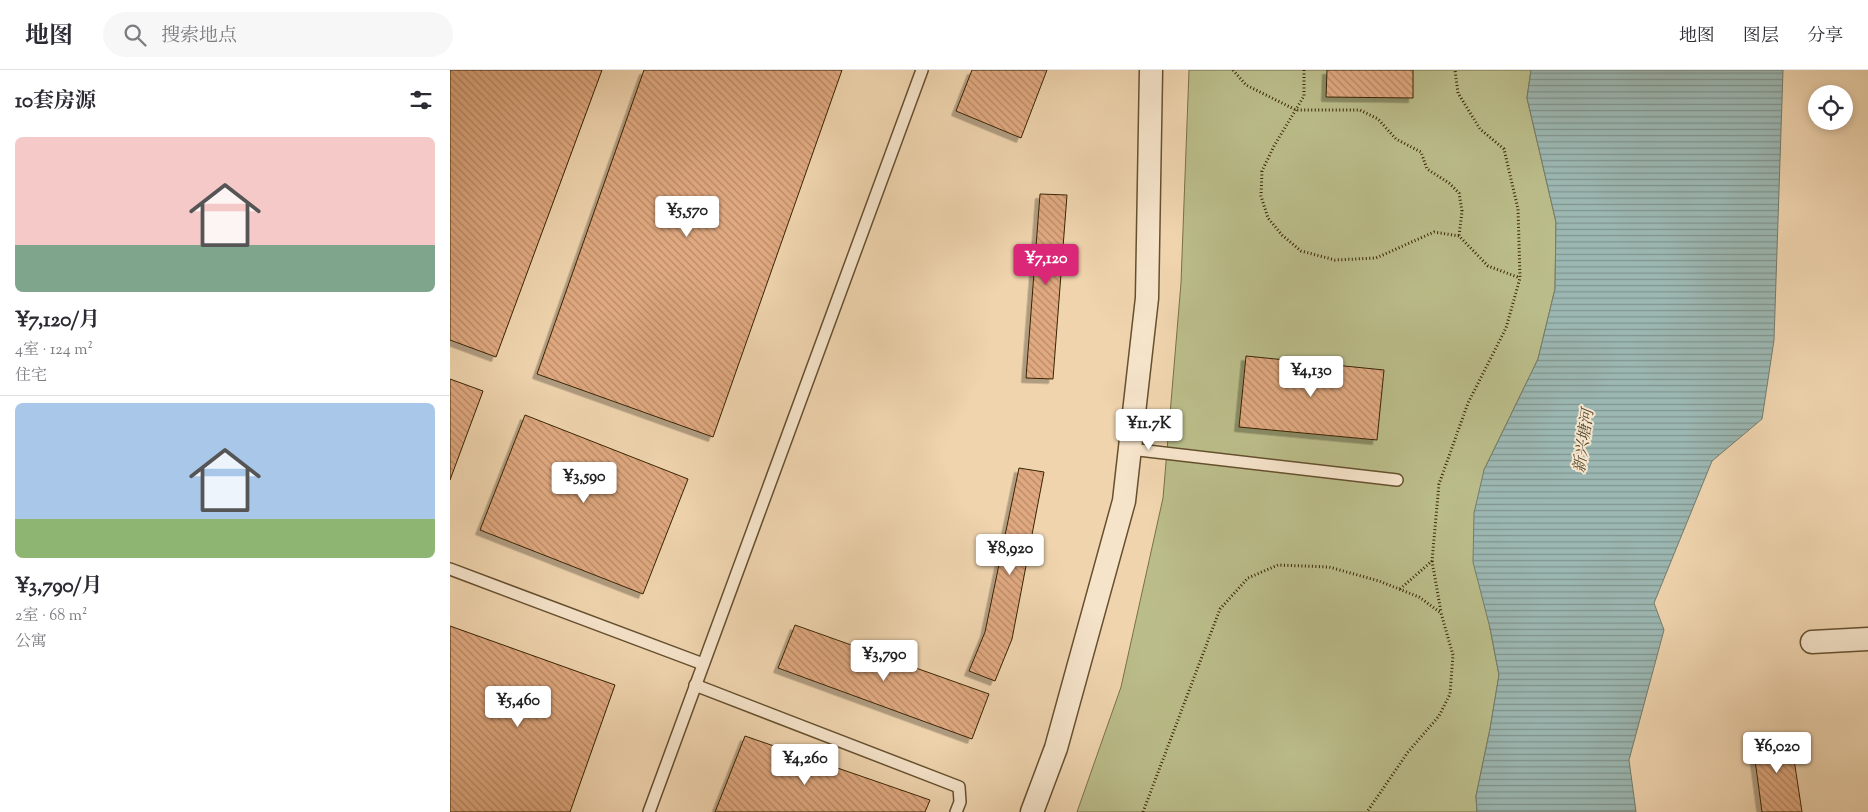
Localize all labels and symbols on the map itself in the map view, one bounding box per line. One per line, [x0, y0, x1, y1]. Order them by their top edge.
pin: ¥5,570 [646, 196, 728, 238]
pin: ¥7,120 [1005, 244, 1087, 286]
pin: ¥4,130 [1270, 356, 1352, 398]
water label: 新兴塘河 [1569, 405, 1601, 474]
pin: ¥11.7K [1108, 408, 1190, 451]
pin: ¥3,590 [543, 462, 625, 504]
pin: ¥8,920 [969, 534, 1051, 576]
pin: ¥3,790 [843, 640, 925, 682]
pin: ¥5,460 [477, 686, 559, 728]
pin: ¥6,020 [1736, 732, 1818, 774]
pin: ¥4,260 [764, 744, 846, 786]

